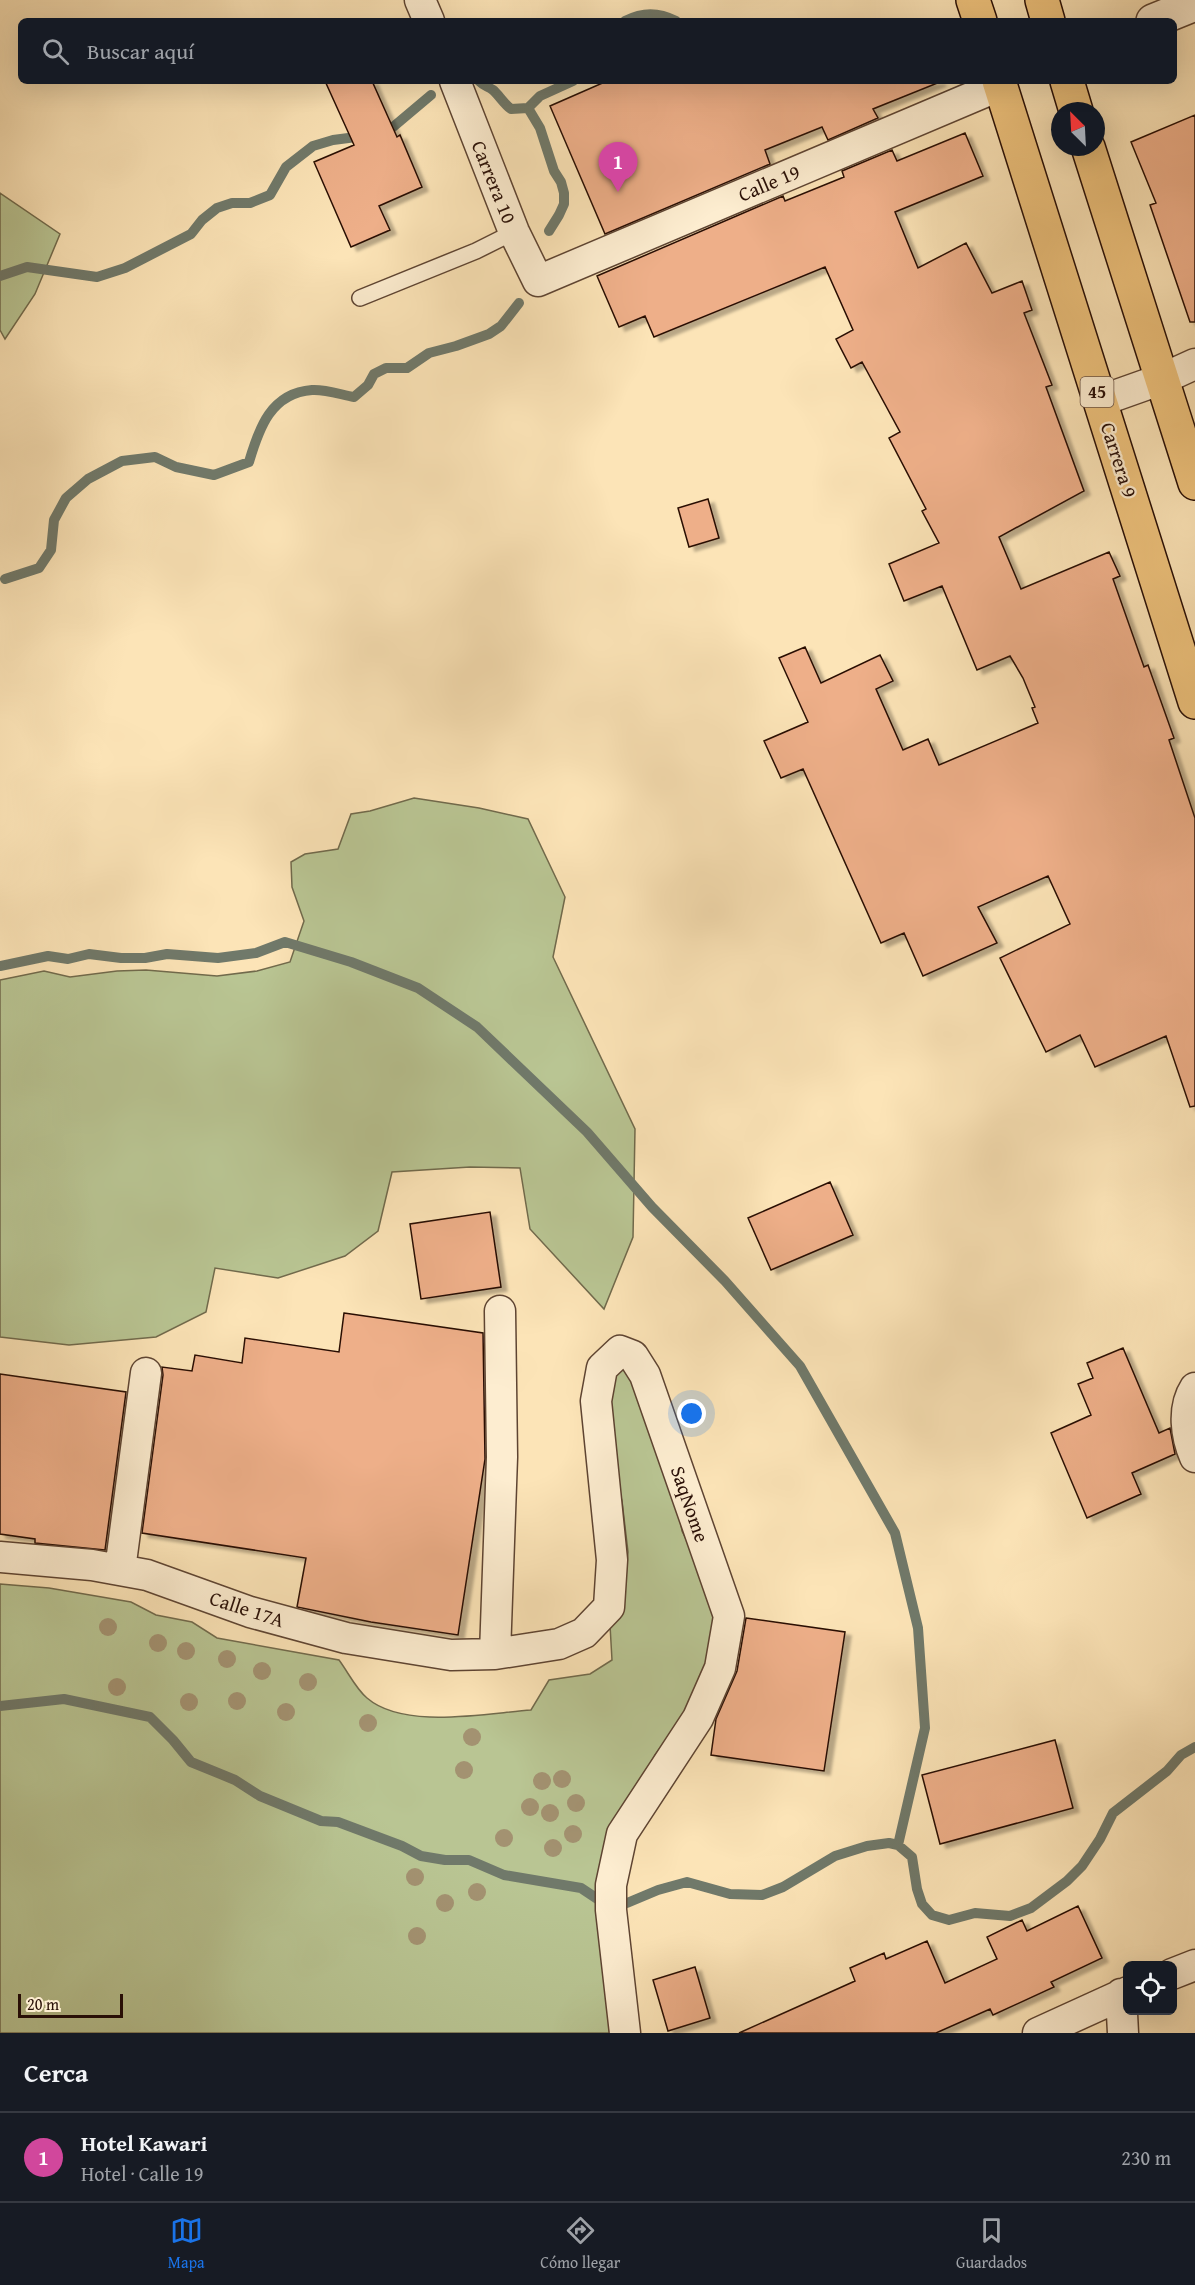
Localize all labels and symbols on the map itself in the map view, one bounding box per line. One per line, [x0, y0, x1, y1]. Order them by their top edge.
north arrow [1051, 102, 1105, 156]
street label: Carrera 10 [465, 136, 524, 228]
pin: 1 [598, 142, 638, 192]
street label: Calle 19 [733, 157, 804, 209]
road number: 45 [1080, 377, 1114, 407]
street label: Carrera 9 [1094, 419, 1145, 501]
your location [677, 1399, 706, 1428]
street label: SaqNome [664, 1462, 717, 1546]
street label: Calle 17A [206, 1583, 288, 1634]
scale bar [18, 1991, 123, 2018]

